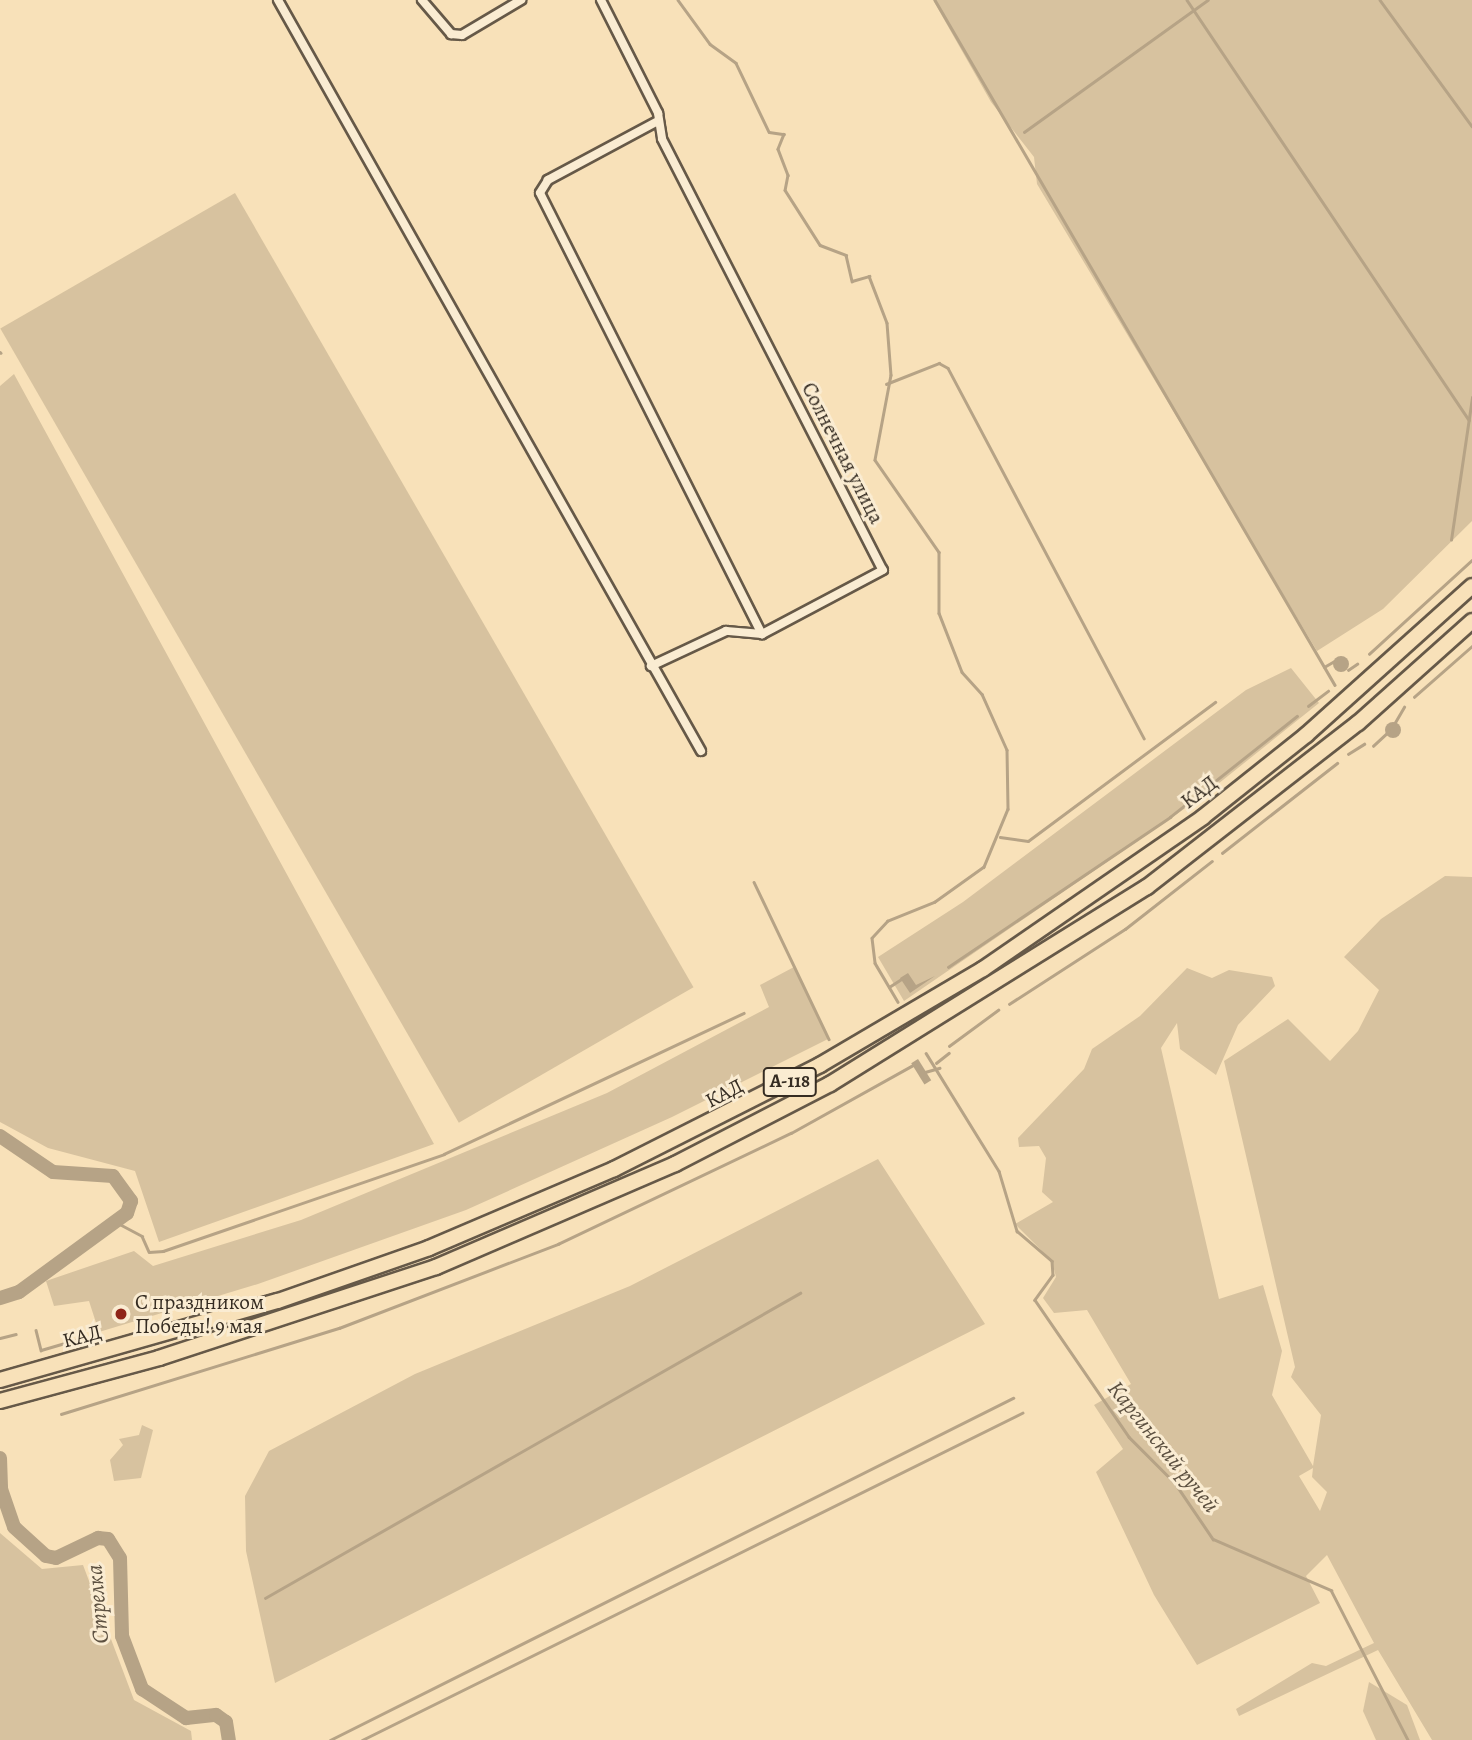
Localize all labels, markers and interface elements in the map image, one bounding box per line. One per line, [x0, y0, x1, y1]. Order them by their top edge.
street label: Солнечная улица [796, 378, 890, 528]
street label: КАД [1176, 770, 1222, 814]
road number: А-118 [762, 1066, 818, 1098]
street label: КАД [701, 1073, 747, 1113]
place label: С праздником Победы! 9 мая [135, 1289, 264, 1339]
marker: С праздником Победы! 9 мая [113, 1306, 129, 1322]
street label: КАД [60, 1319, 104, 1353]
water label: Каргинский ручей [1101, 1375, 1225, 1519]
water label: Стрелка [81, 1563, 115, 1645]

